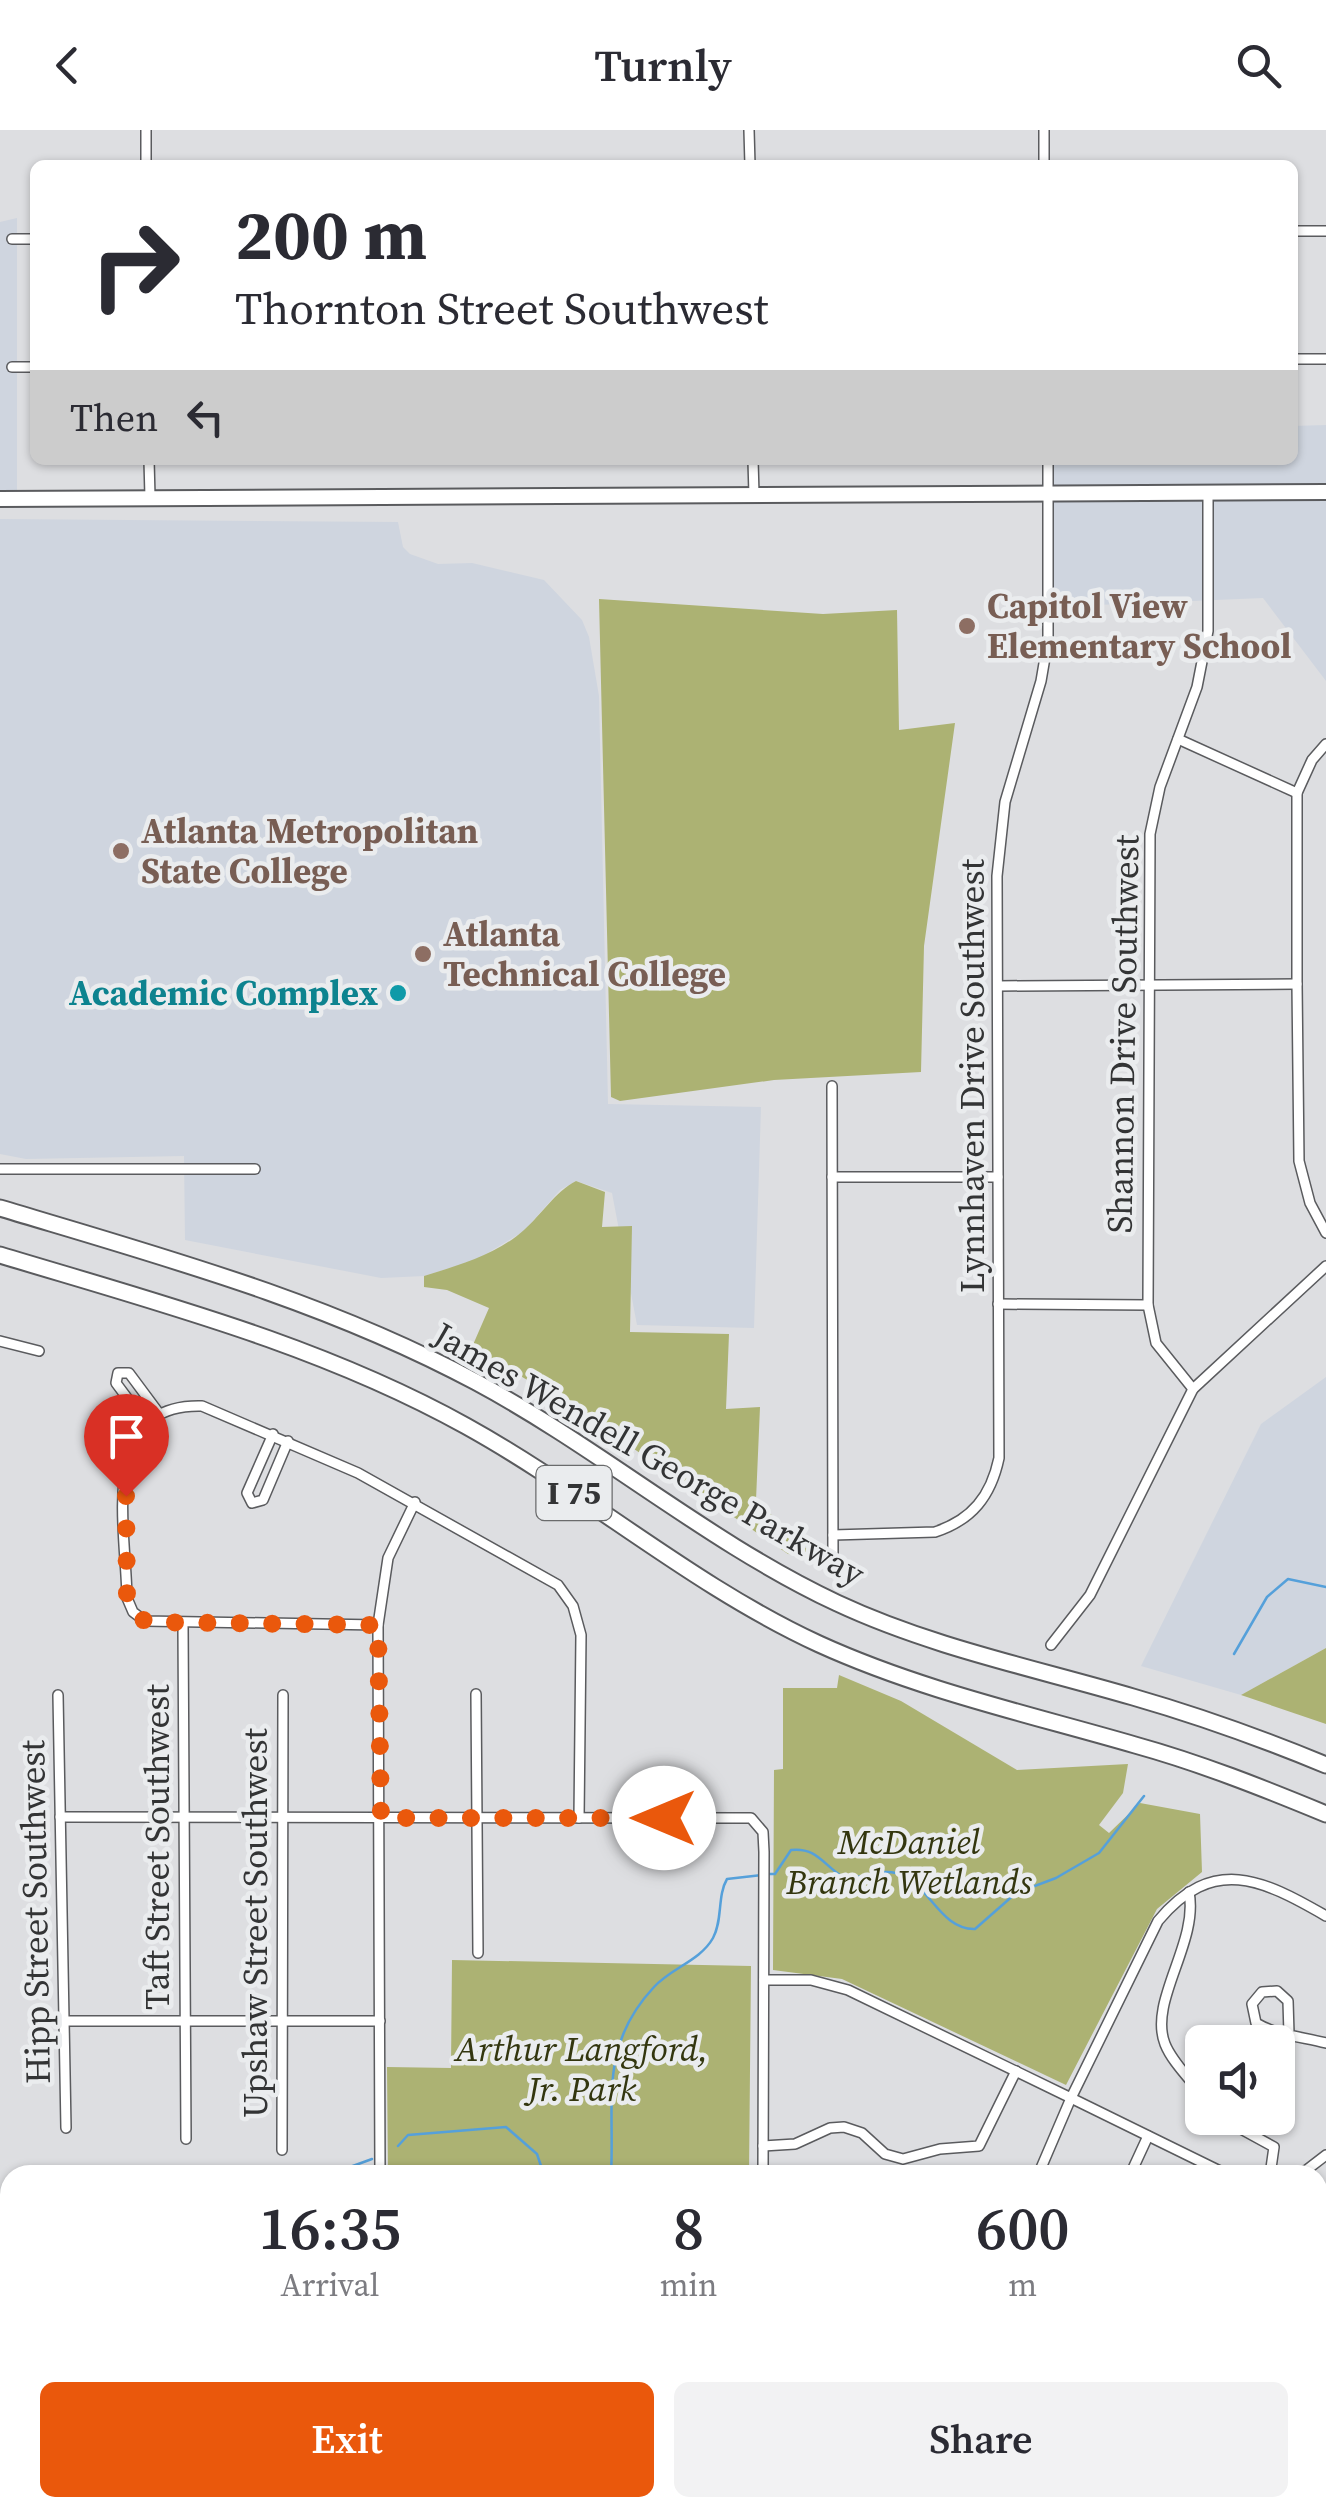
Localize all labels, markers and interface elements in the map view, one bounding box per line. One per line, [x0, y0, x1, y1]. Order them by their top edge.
text: Turnly [594, 34, 732, 96]
icon: back [40, 38, 95, 93]
icon: search [1231, 38, 1286, 93]
text: 200 m [235, 186, 427, 282]
icon: right [70, 200, 200, 330]
text: Thornton Street Southwest [235, 277, 768, 339]
icon: left [178, 390, 233, 445]
text: Then [70, 392, 158, 444]
place label: Capitol View Elementary School [987, 582, 1291, 670]
marker: Capitol View Elementary School [956, 615, 978, 637]
place label: Atlanta Metropolitan State College [141, 807, 478, 895]
street label: Shannon Drive Southwest [1096, 834, 1150, 1234]
marker: Atlanta Metropolitan State College [110, 840, 132, 862]
street label: Lynnhaven Drive Southwest [948, 858, 996, 1293]
place label: Atlanta Technical College [443, 910, 726, 998]
marker: Atlanta Technical College [412, 943, 434, 965]
place label: Academic Complex [69, 969, 378, 1017]
marker: Academic Complex [387, 982, 409, 1004]
street label: James Wendell George Parkway [424, 1310, 874, 1597]
pin [84, 1394, 169, 1497]
icon: arrive [99, 1409, 154, 1464]
road number: I 75 [536, 1466, 612, 1520]
street label: Taft Street Southwest [133, 1683, 181, 2010]
street label: Upshaw Street Southwest [231, 1727, 279, 2118]
street label: Hipp Street Southwest [8, 1739, 62, 2084]
position arrow [612, 1766, 716, 1870]
park label: McDaniel Branch Wetlands [785, 1818, 1032, 1906]
park label: Arthur Langford, Jr. Park [453, 2025, 709, 2113]
map controls [1185, 2025, 1295, 2135]
button: sound [1185, 2025, 1295, 2135]
text: 16:35 [258, 2187, 401, 2269]
text: 8 [673, 2187, 704, 2269]
text: 600 [976, 2187, 1070, 2269]
text: Arrival [280, 2263, 379, 2307]
text: min [660, 2263, 717, 2307]
text: m [1008, 2263, 1037, 2307]
button: Exit [40, 2382, 654, 2497]
button: Share [674, 2382, 1288, 2497]

